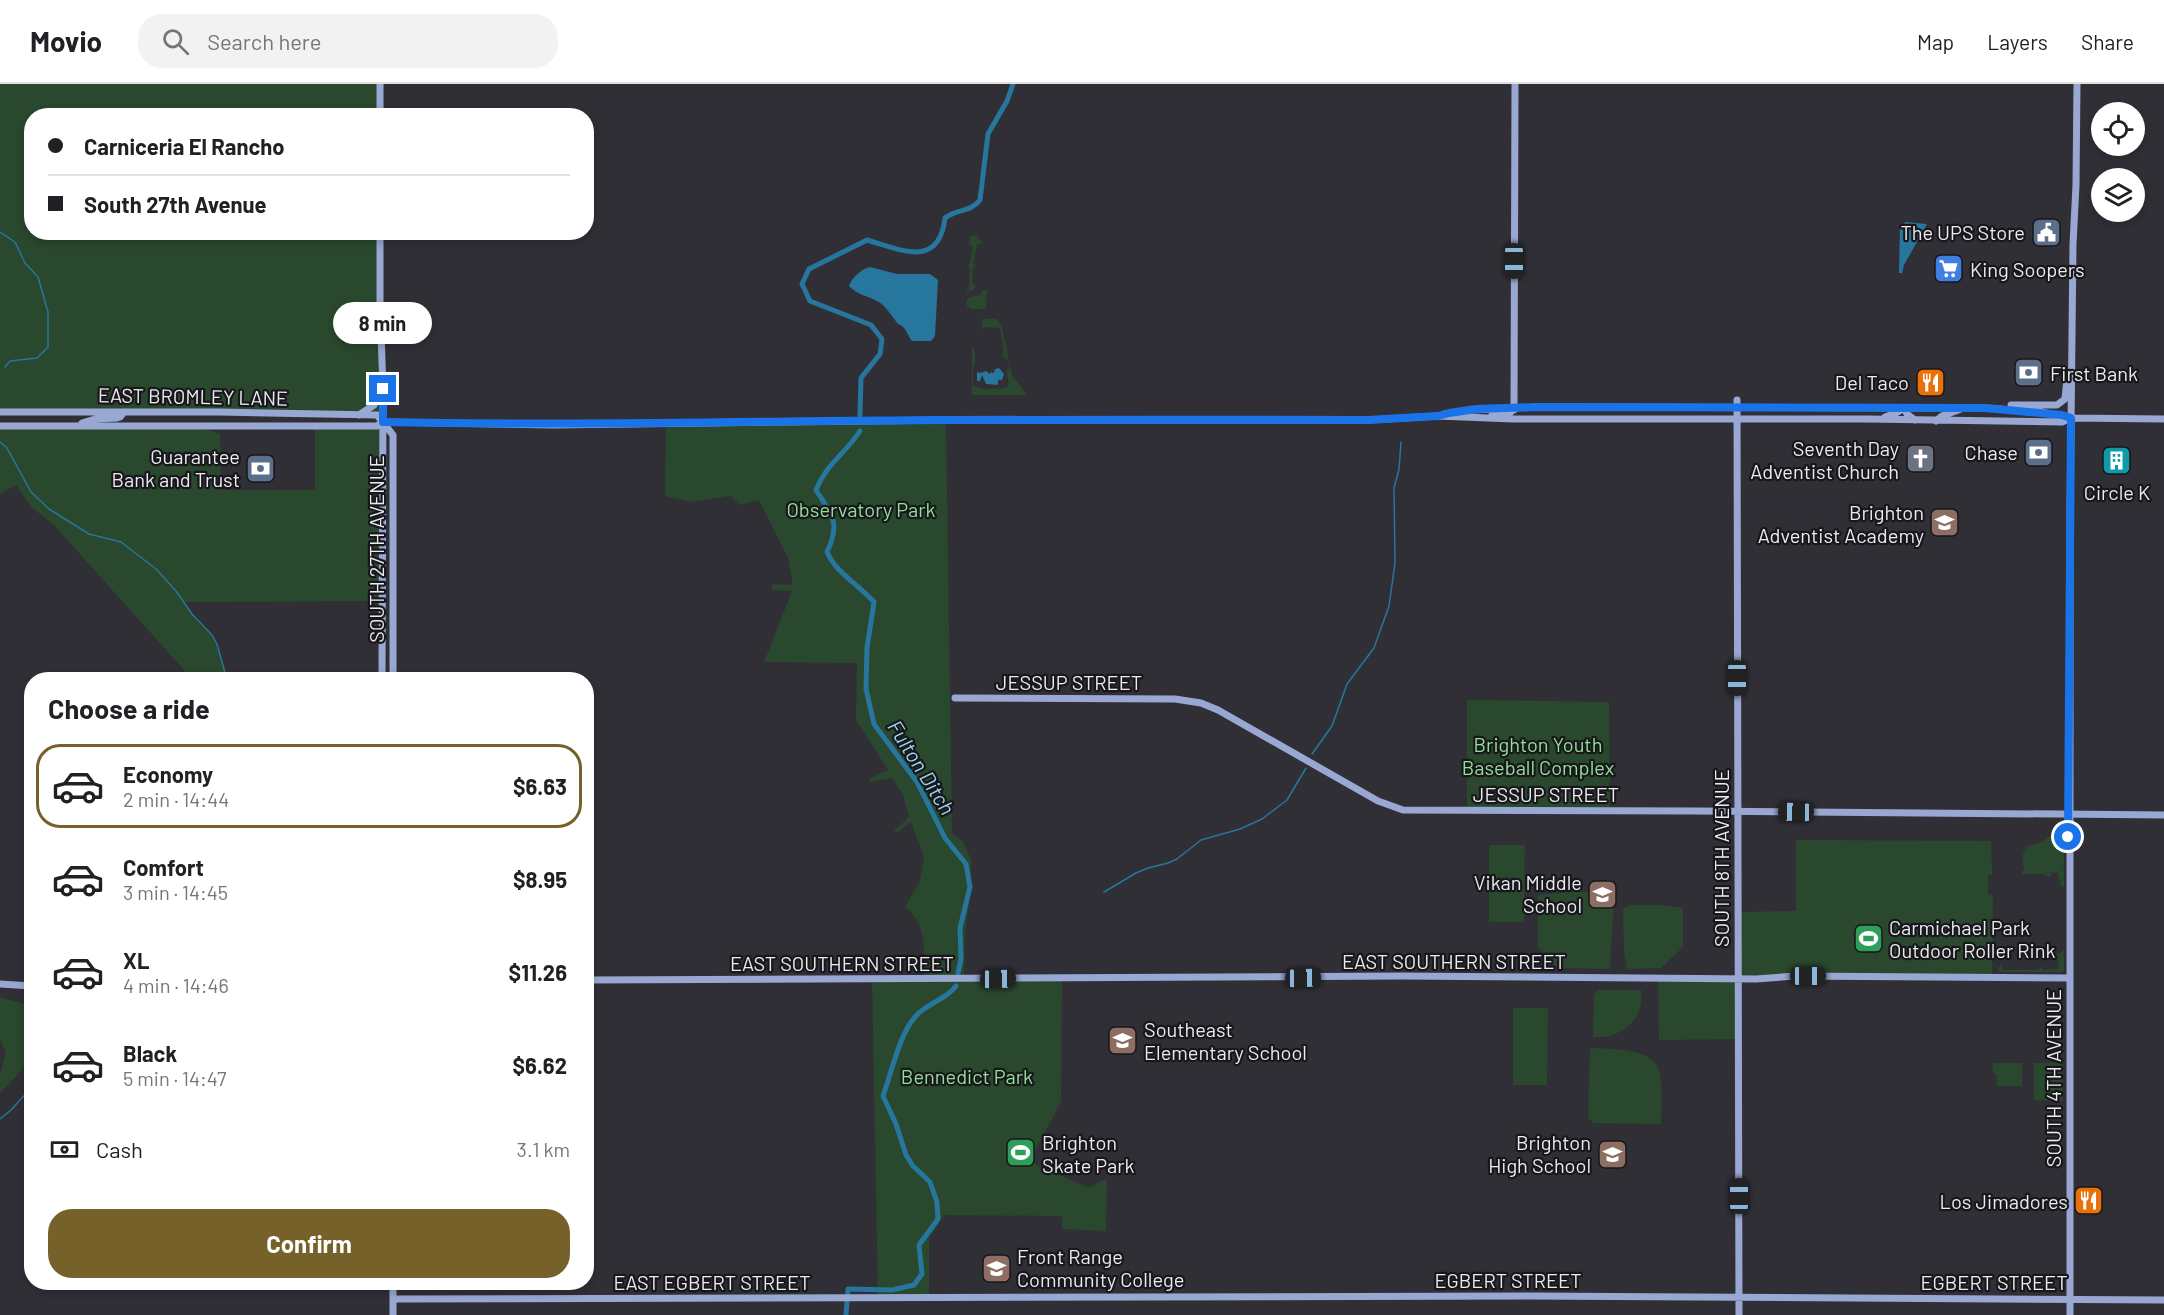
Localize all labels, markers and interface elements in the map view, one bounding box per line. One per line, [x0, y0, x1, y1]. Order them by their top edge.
search box [138, 14, 558, 68]
text: Movio [30, 24, 102, 58]
icon: search [159, 25, 192, 58]
text: Search here [207, 28, 322, 54]
text: Map [1917, 29, 1954, 54]
text: Layers [1987, 29, 2048, 54]
text: Share [2081, 29, 2134, 54]
map controls [2091, 102, 2145, 222]
button: locate [2091, 102, 2145, 156]
text: Carniceria El Rancho [84, 133, 285, 159]
button: layers [2091, 168, 2145, 222]
text: South 27th Avenue [84, 191, 267, 217]
public building icon: The UPS Store [2030, 216, 2062, 248]
place label: The UPS Store [1900, 220, 2025, 244]
car [1505, 243, 1523, 279]
supermarket icon: King Soopers [1933, 253, 1965, 285]
place label: King Soopers [1970, 257, 2085, 281]
callout: 8 min [334, 302, 433, 344]
text: 8 min [359, 311, 406, 335]
bank icon: First Bank [2013, 357, 2045, 389]
place label: First Bank [2050, 361, 2138, 385]
restaurant icon: Del Taco [1914, 366, 1946, 398]
place label: Del Taco [1835, 370, 1909, 394]
route end [369, 375, 396, 402]
street label: EAST BROMLEY LANE [98, 382, 288, 410]
place label: Seventh Day Adventist Church [1750, 436, 1899, 483]
bank icon: Chase [2023, 436, 2055, 468]
place label: Chase [1965, 440, 2018, 464]
church icon: Seventh Day Adventist Church [1904, 443, 1936, 475]
place label: Guarantee Bank and Trust [112, 444, 240, 491]
building icon: Circle K [2101, 445, 2133, 477]
bank icon: Guarantee Bank and Trust [245, 452, 277, 484]
street label: SOUTH 27TH AVENUE [364, 455, 388, 643]
place label: Circle K [2084, 480, 2150, 504]
park label: Observatory Park [786, 497, 936, 521]
place label: Brighton Adventist Academy [1758, 500, 1924, 547]
school or university icon: Brighton Adventist Academy [1929, 507, 1961, 539]
car [1728, 660, 1746, 696]
street label: JESSUP STREET [996, 670, 1142, 694]
text: Choose a ride [48, 692, 210, 724]
water label: Fulton Ditch [883, 715, 961, 819]
park label: Brighton Youth Baseball Complex [1462, 732, 1615, 779]
icon: car [51, 759, 105, 813]
text: Economy [123, 761, 213, 787]
street label: SOUTH 8TH AVENUE [1709, 769, 1733, 947]
text: $6.63 [513, 773, 567, 799]
street label: JESSUP STREET [1473, 782, 1619, 806]
text: 2 min · 14:44 [123, 787, 229, 811]
car [1778, 803, 1814, 821]
route start [2054, 823, 2081, 850]
icon: car [51, 852, 105, 906]
text: Comfort [123, 854, 204, 880]
text: $8.95 [513, 866, 567, 892]
place label: Vikan Middle School [1474, 870, 1582, 917]
school or university icon: Vikan Middle School [1587, 878, 1619, 910]
text: 3 min · 14:45 [123, 880, 228, 904]
place label: Carmichael Park Outdoor Roller Rink [1889, 915, 2055, 962]
sports icon: Carmichael Park Outdoor Roller Rink [1852, 922, 1884, 954]
icon: car [51, 945, 105, 999]
text: XL [123, 947, 149, 973]
street label: EAST SOUTHERN STREET [1342, 949, 1566, 973]
street label: EAST SOUTHERN STREET [730, 951, 954, 975]
text: $11.26 [509, 959, 567, 985]
car [1790, 967, 1826, 985]
car [1285, 969, 1321, 987]
car [980, 970, 1016, 988]
text: 4 min · 14:46 [123, 973, 229, 997]
street label: SOUTH 4TH AVENUE [2041, 989, 2065, 1167]
place label: Southeast Elementary School [1144, 1017, 1307, 1064]
school or university icon: Southeast Elementary School [1107, 1024, 1139, 1056]
icon: car [51, 1038, 105, 1092]
text: Black [123, 1040, 177, 1066]
text: $6.62 [513, 1052, 567, 1078]
park label: Bennedict Park [901, 1064, 1033, 1088]
text: 5 min · 14:47 [123, 1066, 227, 1090]
place label: Brighton Skate Park [1042, 1130, 1135, 1177]
place label: Brighton High School [1488, 1130, 1591, 1177]
icon: cash [48, 1133, 81, 1166]
text: Cash [96, 1136, 143, 1162]
text: 3.1 km [517, 1137, 570, 1161]
sports icon: Brighton Skate Park [1005, 1137, 1037, 1169]
school or university icon: Brighton High School [1596, 1138, 1628, 1170]
car [1730, 1178, 1748, 1214]
restaurant icon: Los Jimadores [2073, 1185, 2105, 1217]
place label: Los Jimadores [1940, 1189, 2068, 1213]
button: Confirm [48, 1209, 570, 1278]
place label: Front Range Community College [1017, 1244, 1184, 1291]
school or university icon: Front Range Community College [980, 1252, 1012, 1284]
street label: EGBERT STREET [1434, 1268, 1582, 1292]
street label: EAST EGBERT STREET [613, 1270, 811, 1294]
street label: EGBERT STREET [1920, 1270, 2068, 1294]

